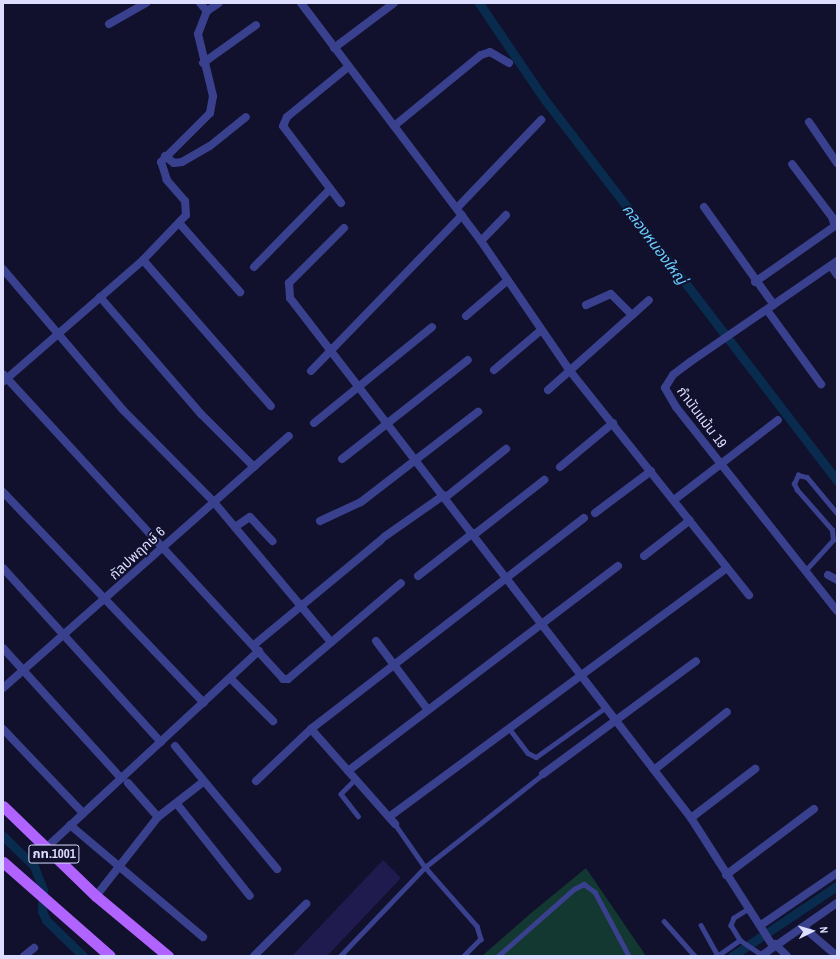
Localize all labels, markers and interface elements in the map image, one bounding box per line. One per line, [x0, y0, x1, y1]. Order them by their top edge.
water label: คลองหนองใหญ่ [619, 200, 691, 288]
street label: กำนันแม้น 19 [674, 383, 730, 451]
street label: กัลปพฤกษ์ 6 [106, 523, 168, 583]
road number: กท.1001 [28, 843, 80, 865]
north arrow [792, 911, 832, 951]
text: N [817, 926, 831, 934]

